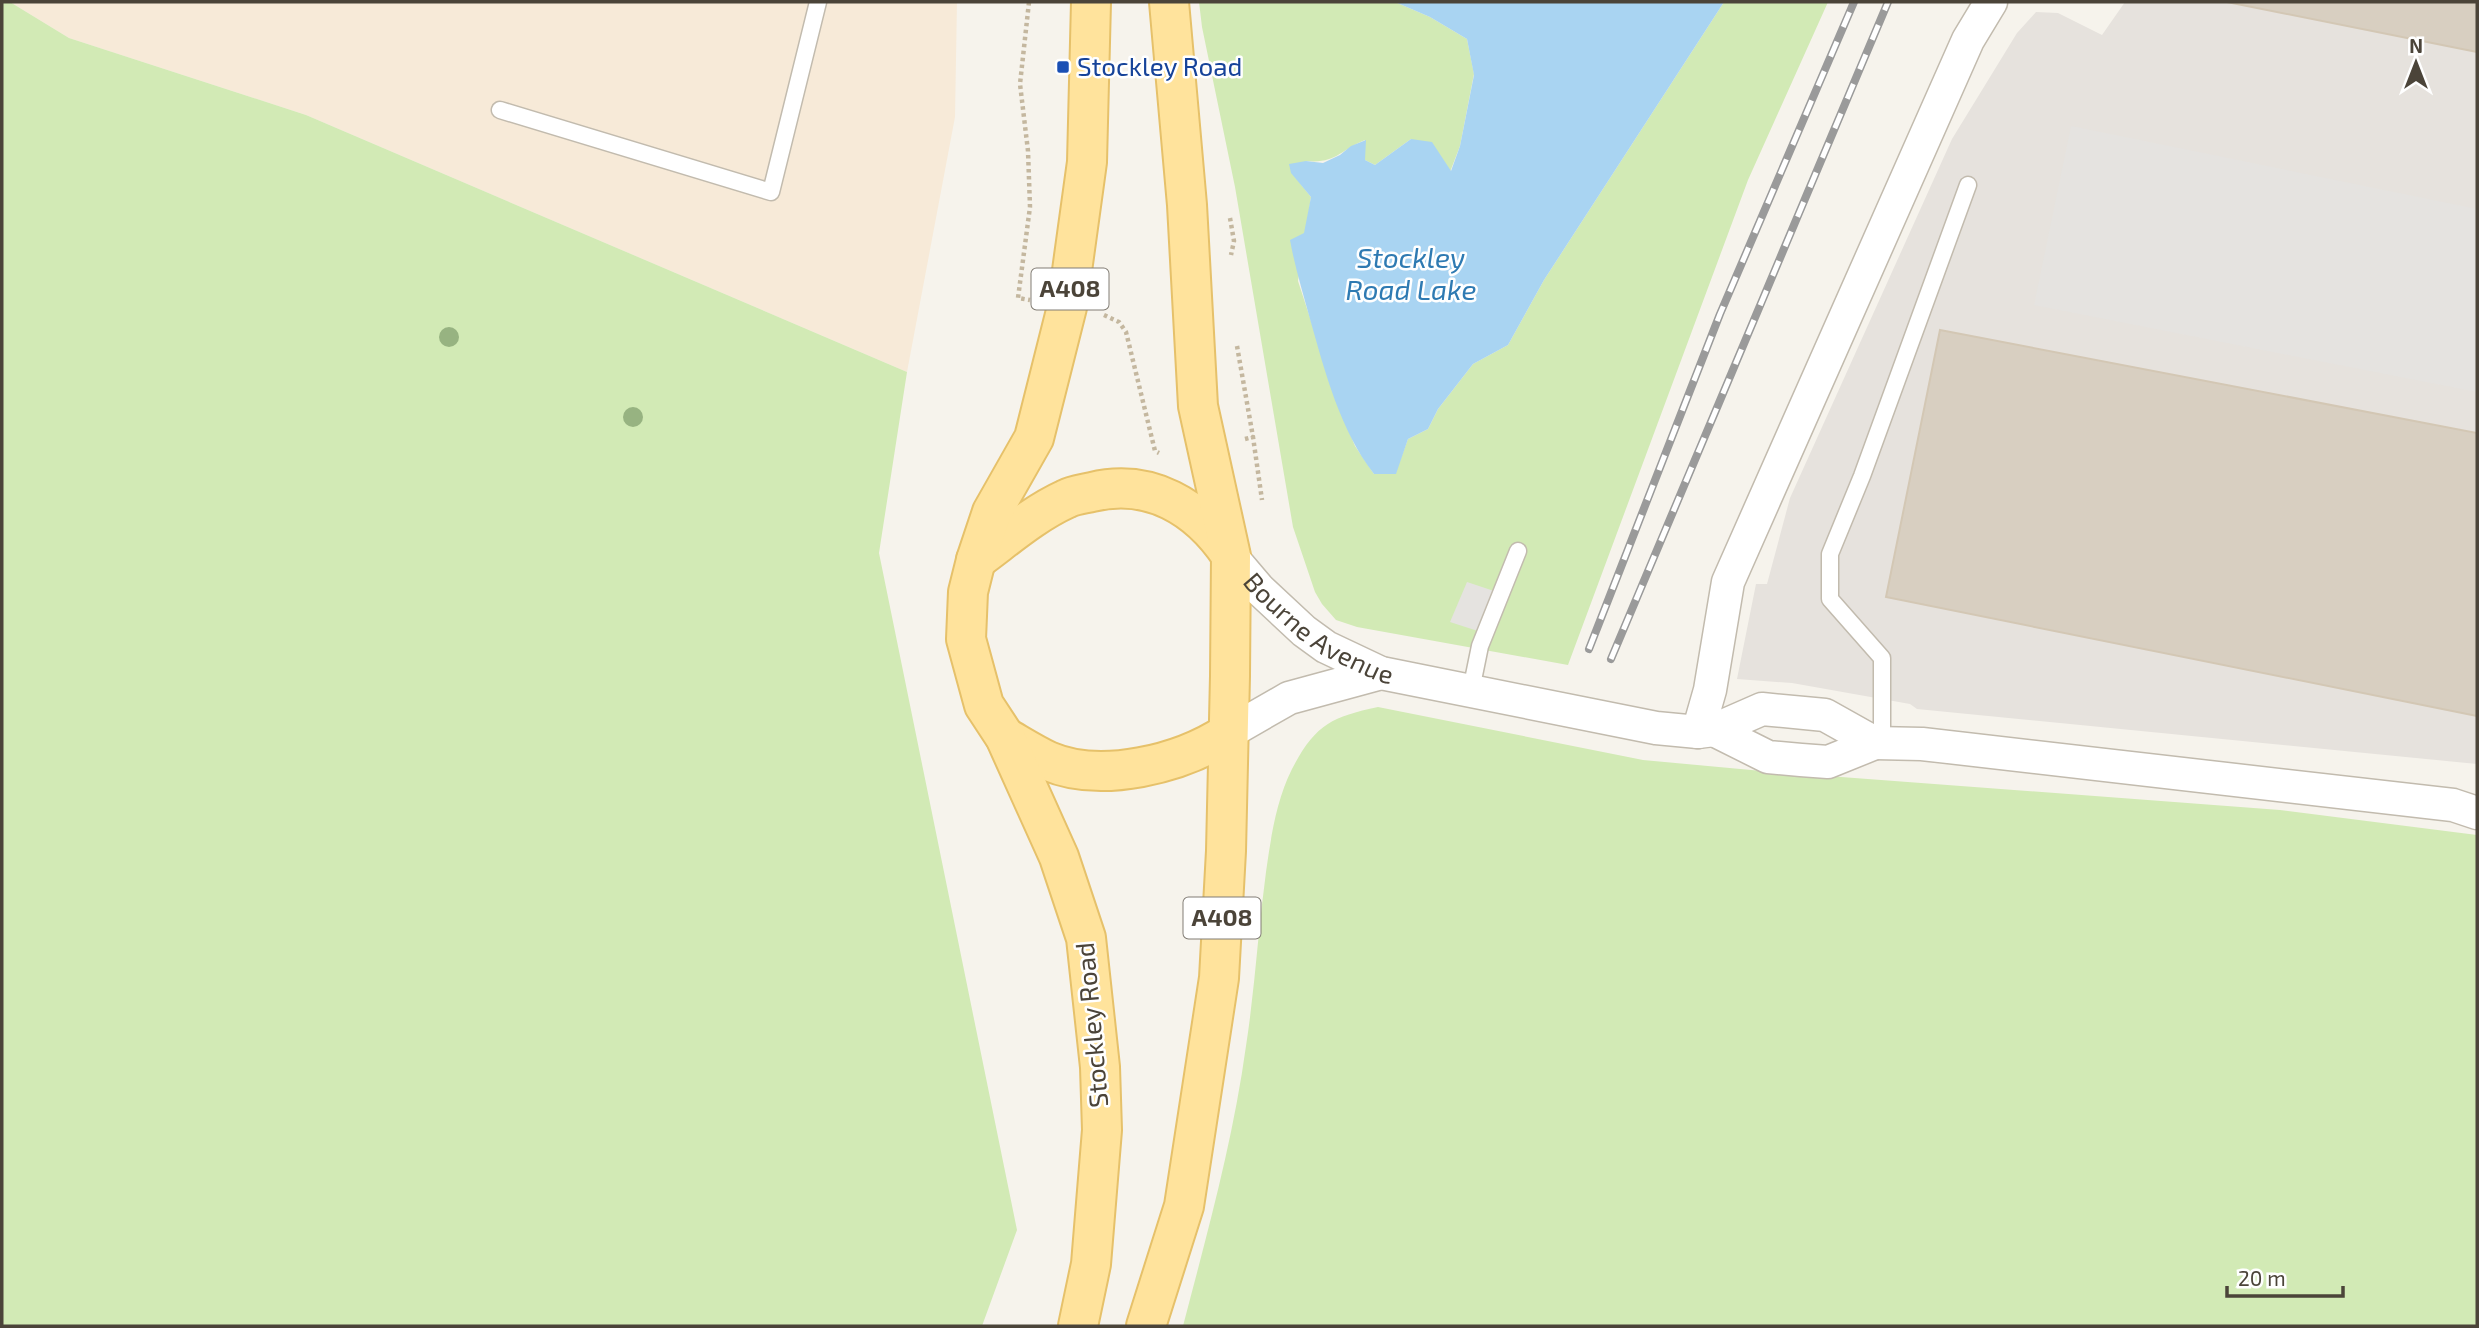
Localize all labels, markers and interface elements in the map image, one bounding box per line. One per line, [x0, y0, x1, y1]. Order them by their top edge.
north arrow [2381, 28, 2451, 98]
text: N [2409, 34, 2423, 57]
place label: Stockley Road [1077, 50, 1243, 81]
marker: Stockley Road [1055, 59, 1071, 75]
water label: Stockley Road Lake [1346, 240, 1476, 306]
road number: A408 [1032, 268, 1108, 310]
street label: Bourne Avenue [1238, 566, 1396, 689]
road number: A408 [1184, 898, 1260, 938]
street label: Stockley Road [1068, 941, 1113, 1109]
scale bar [2227, 1254, 2342, 1298]
text: 20 m [2238, 1265, 2286, 1290]

